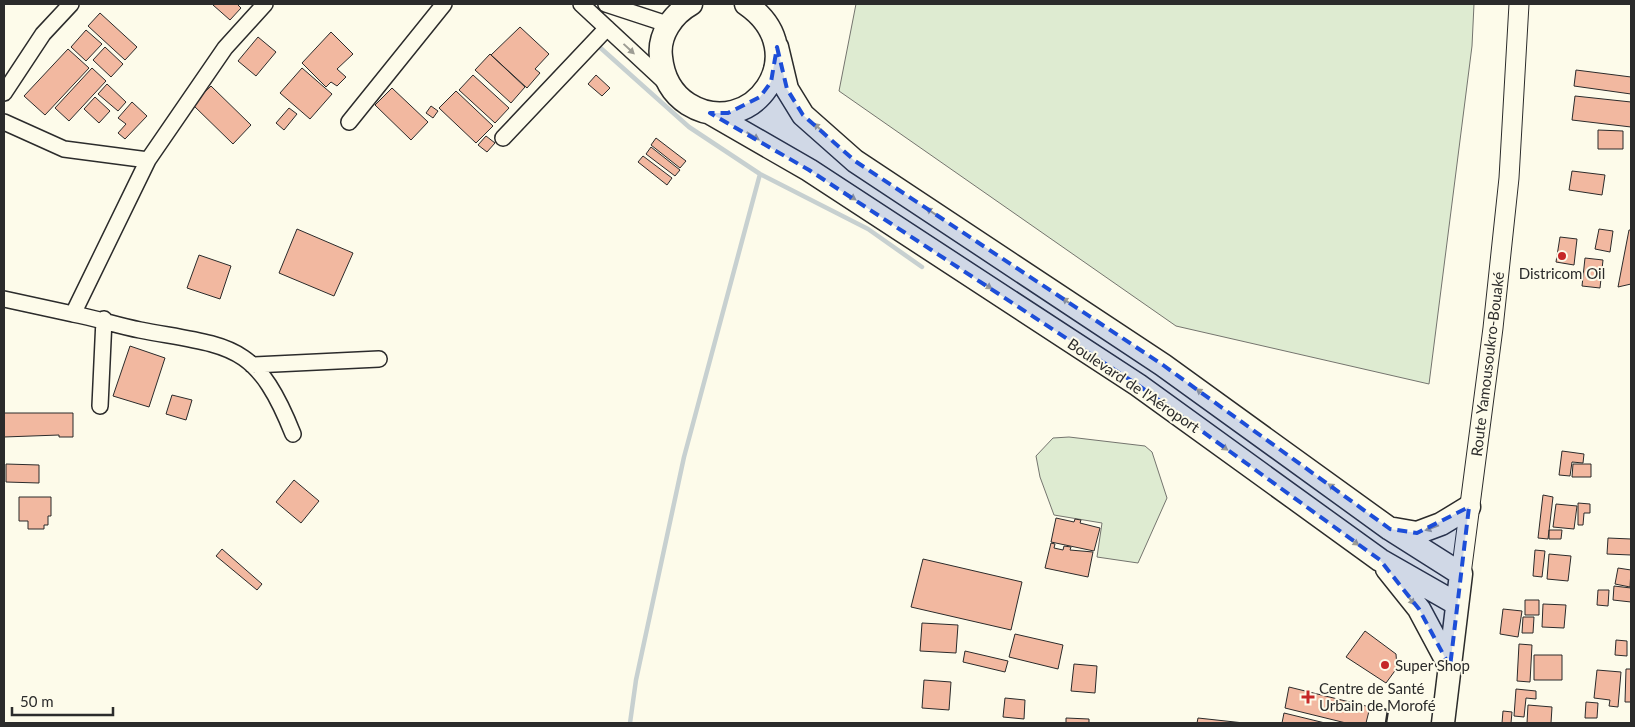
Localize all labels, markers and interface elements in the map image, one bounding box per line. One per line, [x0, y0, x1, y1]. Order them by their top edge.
one-way arrow [623, 43, 635, 55]
one-way arrow [812, 123, 825, 134]
one-way arrow [747, 131, 760, 140]
one-way arrow [843, 192, 857, 201]
one-way arrow [926, 207, 939, 217]
marker: Districom Oil [1556, 250, 1568, 262]
place label: Districom Oil [1519, 264, 1605, 282]
street label: Route Yamousoukro-Bouaké [1467, 271, 1507, 457]
one-way arrow [979, 281, 992, 290]
one-way arrow [1061, 297, 1074, 307]
street label: Boulevard de l'Aéroport [1065, 334, 1204, 436]
one-way arrow [1195, 388, 1209, 398]
one-way arrow [1215, 440, 1228, 450]
one-way arrow [1327, 483, 1341, 493]
one-way arrow [1424, 525, 1439, 532]
one-way arrow [1346, 536, 1360, 546]
one-way arrow [1405, 592, 1416, 605]
place label: Super Shop [1395, 656, 1470, 674]
marker: Super Shop [1379, 659, 1391, 671]
place label: Centre de Santé Urbain de Morofé [1319, 679, 1436, 714]
scale bar [12, 684, 114, 716]
marker: Centre de Santé Urbain de Morofé [1301, 690, 1315, 704]
text: 50 m [20, 692, 54, 710]

